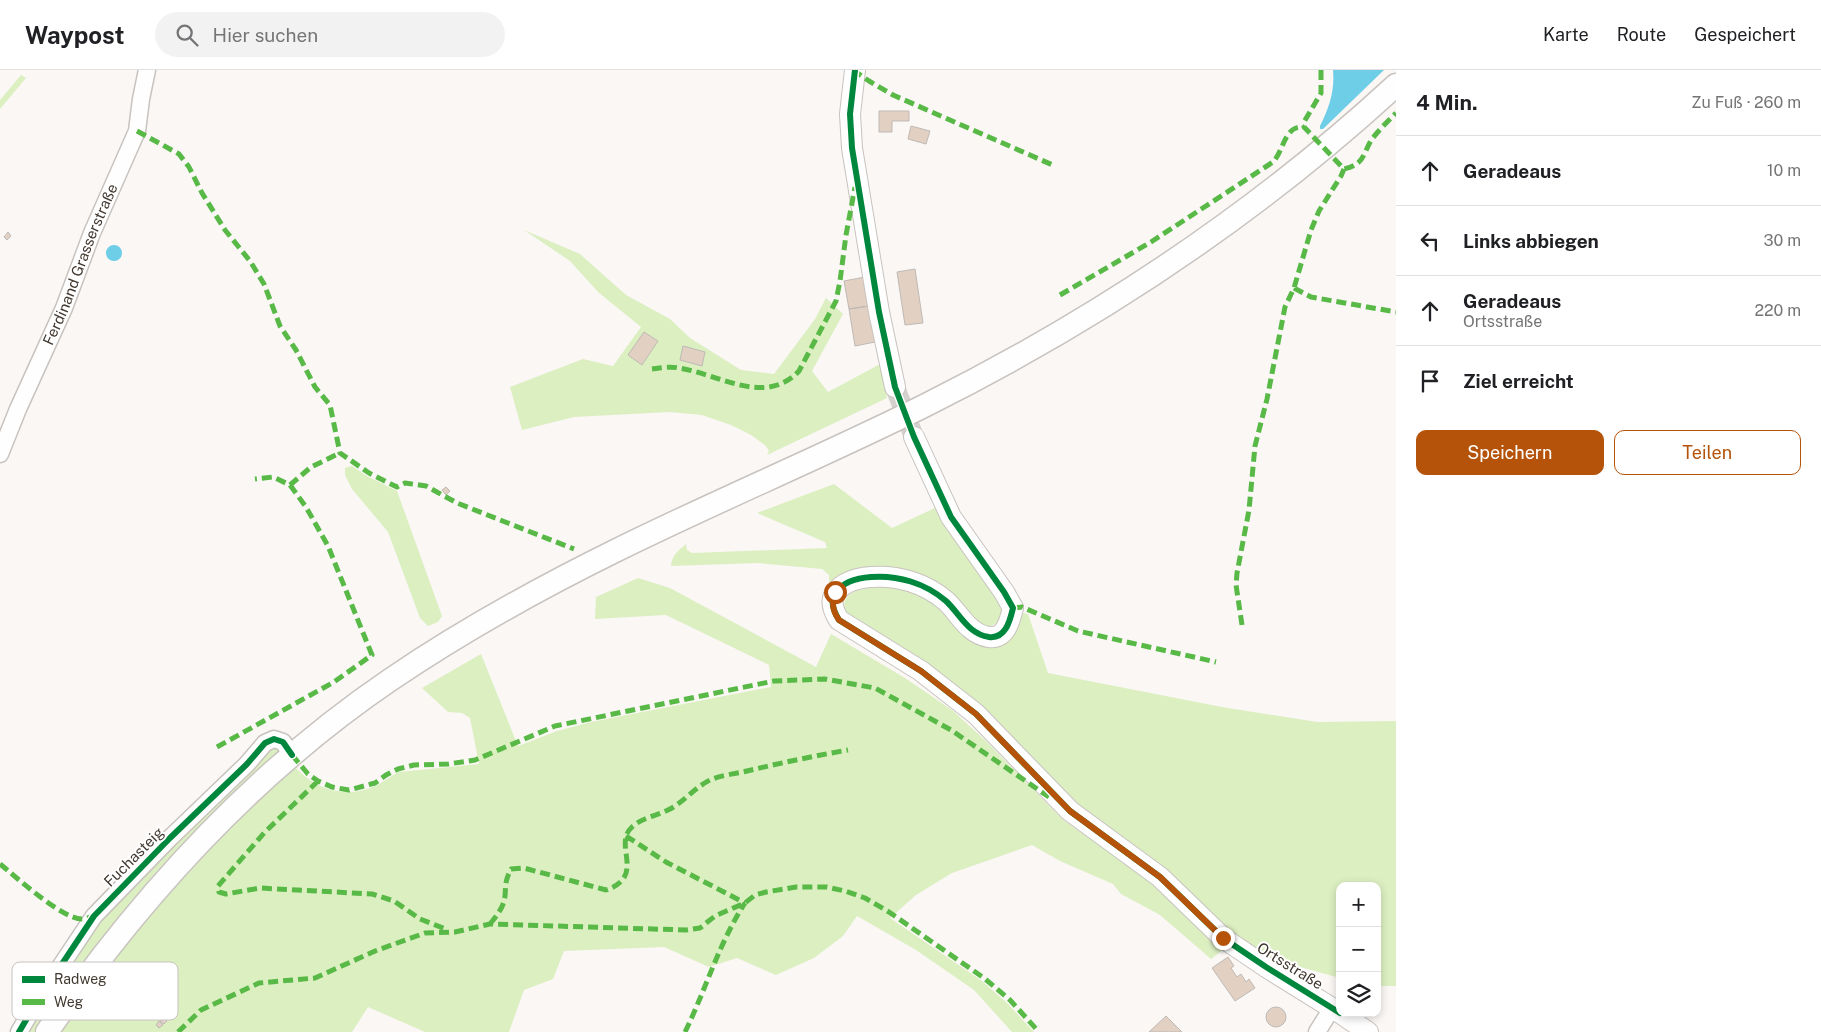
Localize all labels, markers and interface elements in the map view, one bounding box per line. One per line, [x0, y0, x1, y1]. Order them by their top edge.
search box [155, 12, 505, 57]
text: Waypost [25, 21, 125, 49]
icon: search [173, 21, 201, 49]
text: Hier suchen [213, 24, 318, 46]
text: Karte [1543, 24, 1589, 45]
text: Route [1617, 24, 1666, 45]
text: Gespeichert [1694, 24, 1796, 45]
text: 4 Min. [1416, 90, 1478, 115]
text: Zu Fuß · 260 m [1691, 93, 1801, 112]
icon: ahead [1416, 157, 1444, 185]
text: Geradeaus [1463, 160, 1561, 182]
text: 10 m [1767, 161, 1801, 180]
street label: Ferdinand Grasserstraße [39, 181, 121, 348]
icon: left [1416, 227, 1444, 255]
text: Links abbiegen [1463, 230, 1599, 252]
text: 30 m [1764, 231, 1801, 250]
text: Geradeaus [1463, 290, 1561, 312]
icon: ahead [1416, 297, 1444, 325]
text: 220 m [1754, 301, 1801, 320]
text: Ortsstraße [1463, 312, 1542, 331]
icon: arrive [1416, 367, 1444, 395]
text: Ziel erreicht [1463, 370, 1574, 392]
button: Speichern [1416, 430, 1604, 475]
button: Teilen [1614, 430, 1801, 475]
route start [824, 581, 847, 604]
street label: Fuchasteig [100, 823, 167, 890]
map controls [1336, 882, 1381, 1017]
button: + [1336, 882, 1381, 927]
route end [1212, 927, 1235, 950]
button: − [1336, 927, 1381, 972]
street label: Ortsstraße [1254, 939, 1326, 993]
legend [12, 962, 178, 1020]
text: Radweg [54, 971, 107, 987]
button: layers [1336, 972, 1381, 1017]
text: Weg [54, 994, 84, 1010]

